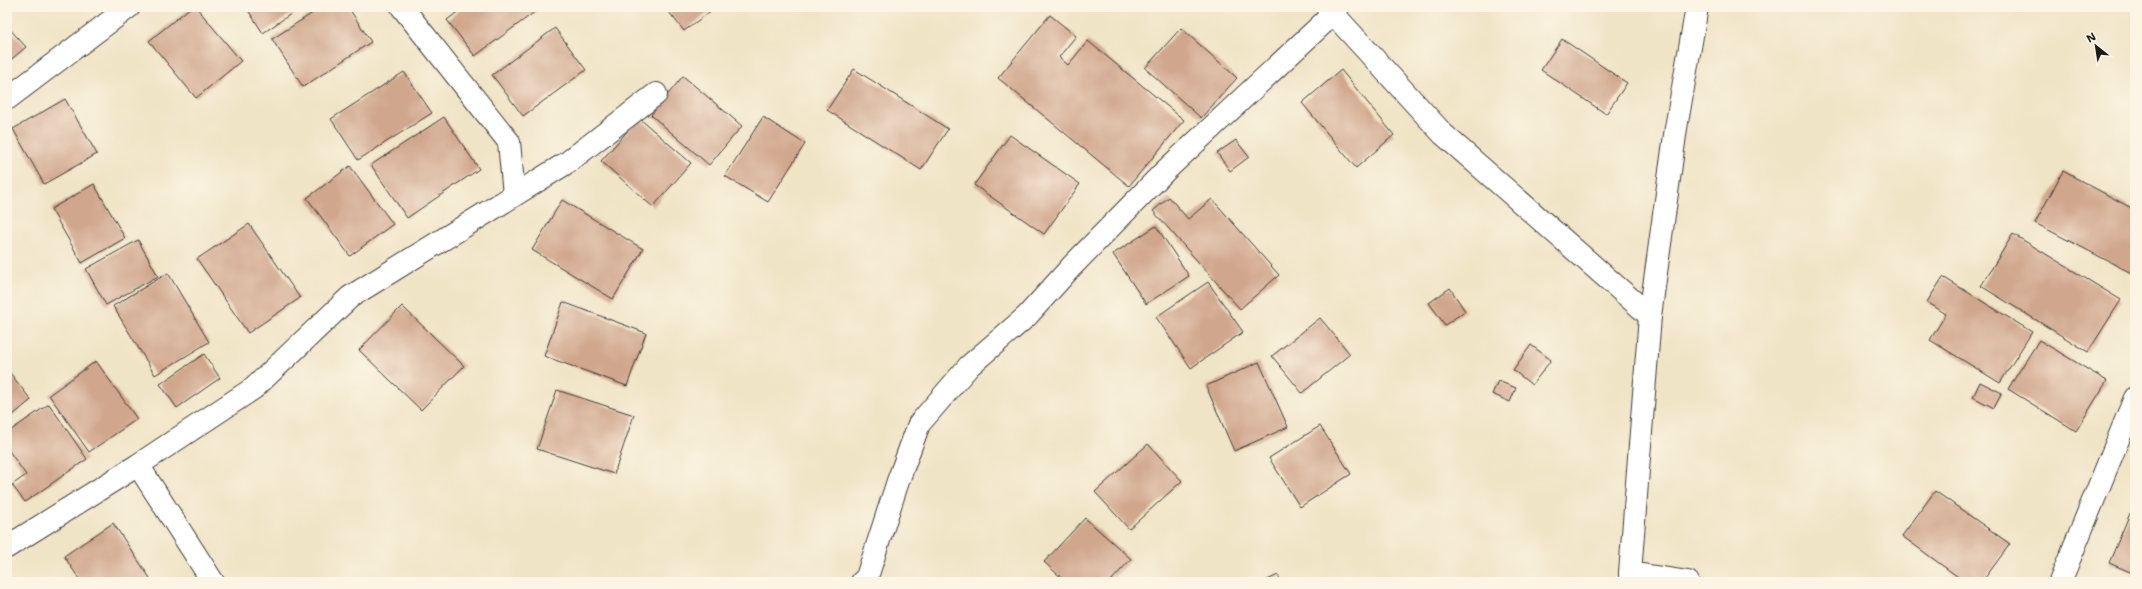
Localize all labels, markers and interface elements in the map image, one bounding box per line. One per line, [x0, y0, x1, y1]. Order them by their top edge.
north arrow [2076, 26, 2116, 66]
text: N [2084, 29, 2099, 46]

